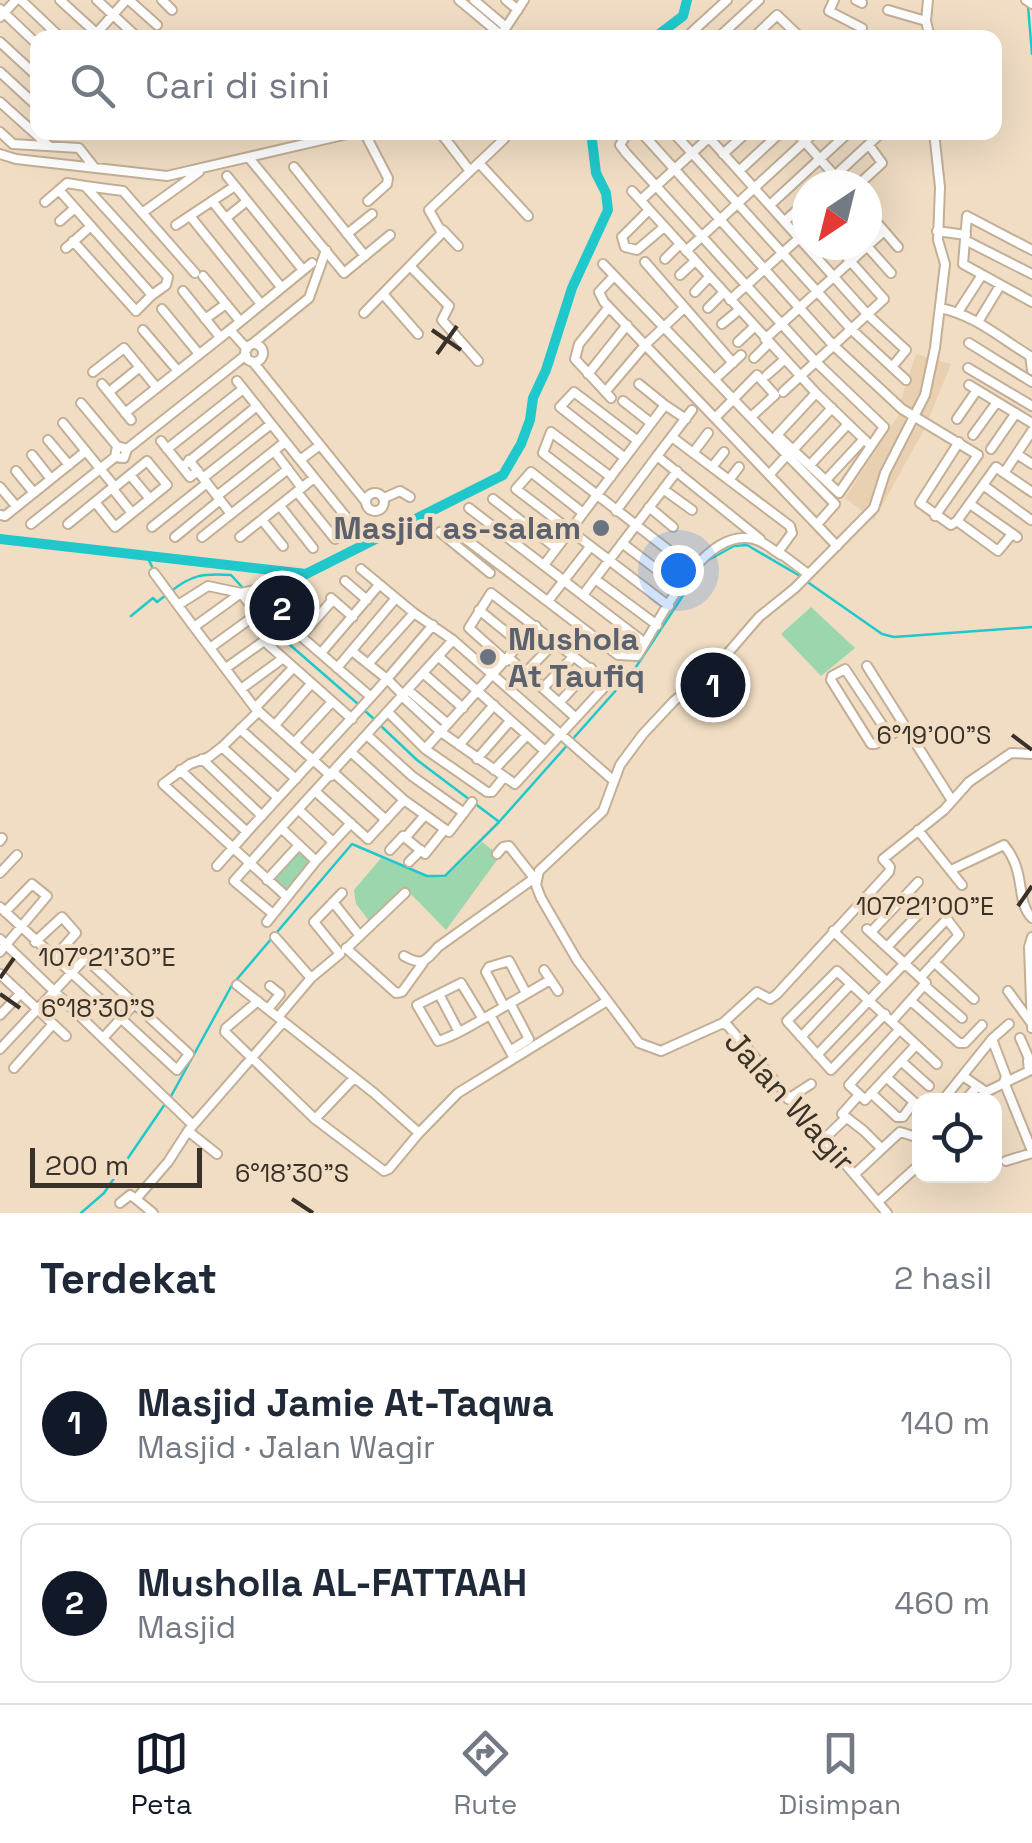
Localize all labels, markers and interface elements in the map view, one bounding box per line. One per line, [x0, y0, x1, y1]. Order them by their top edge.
search box [30, 30, 1002, 140]
icon: search [65, 58, 120, 113]
text: Cari di sini [145, 61, 330, 109]
north arrow [792, 170, 882, 260]
place label: Masjid as-salam [334, 508, 581, 548]
marker: Masjid as-salam [590, 517, 612, 539]
your location [653, 545, 704, 596]
pin: 2 [250, 570, 314, 646]
place label: Mushola At Taufiq [508, 619, 645, 696]
marker: Mushola At Taufiq [477, 646, 499, 668]
pin: 1 [680, 648, 746, 722]
text: 6°19'00"S [877, 719, 991, 751]
text: 107°21'00"E [856, 890, 994, 922]
text: 107°21'30"E [38, 941, 176, 973]
text: 6°18'30"S [41, 992, 155, 1024]
street label: Jalan Wagir [716, 1022, 864, 1180]
map controls [912, 1093, 1002, 1183]
button: locate [912, 1093, 1002, 1183]
scale bar [30, 1143, 202, 1188]
text: 200 m [45, 1147, 129, 1183]
text: 6°18'30"S [235, 1157, 349, 1189]
text: Terdekat [40, 1252, 217, 1305]
text: 2 hasil [894, 1258, 992, 1298]
text: Masjid Jamie At-Taqwa [137, 1379, 554, 1427]
text: 1 [67, 1403, 82, 1443]
text: 140 m [900, 1403, 990, 1443]
text: Masjid · Jalan Wagir [137, 1427, 435, 1467]
text: Musholla AL-FATTAAH [137, 1559, 527, 1607]
text: 2 [65, 1583, 84, 1623]
text: 460 m [894, 1583, 990, 1623]
text: Masjid [137, 1607, 236, 1647]
tab: Peta [131, 1726, 192, 1822]
tab: Rute [454, 1726, 517, 1822]
tab: Disimpan [779, 1726, 901, 1822]

